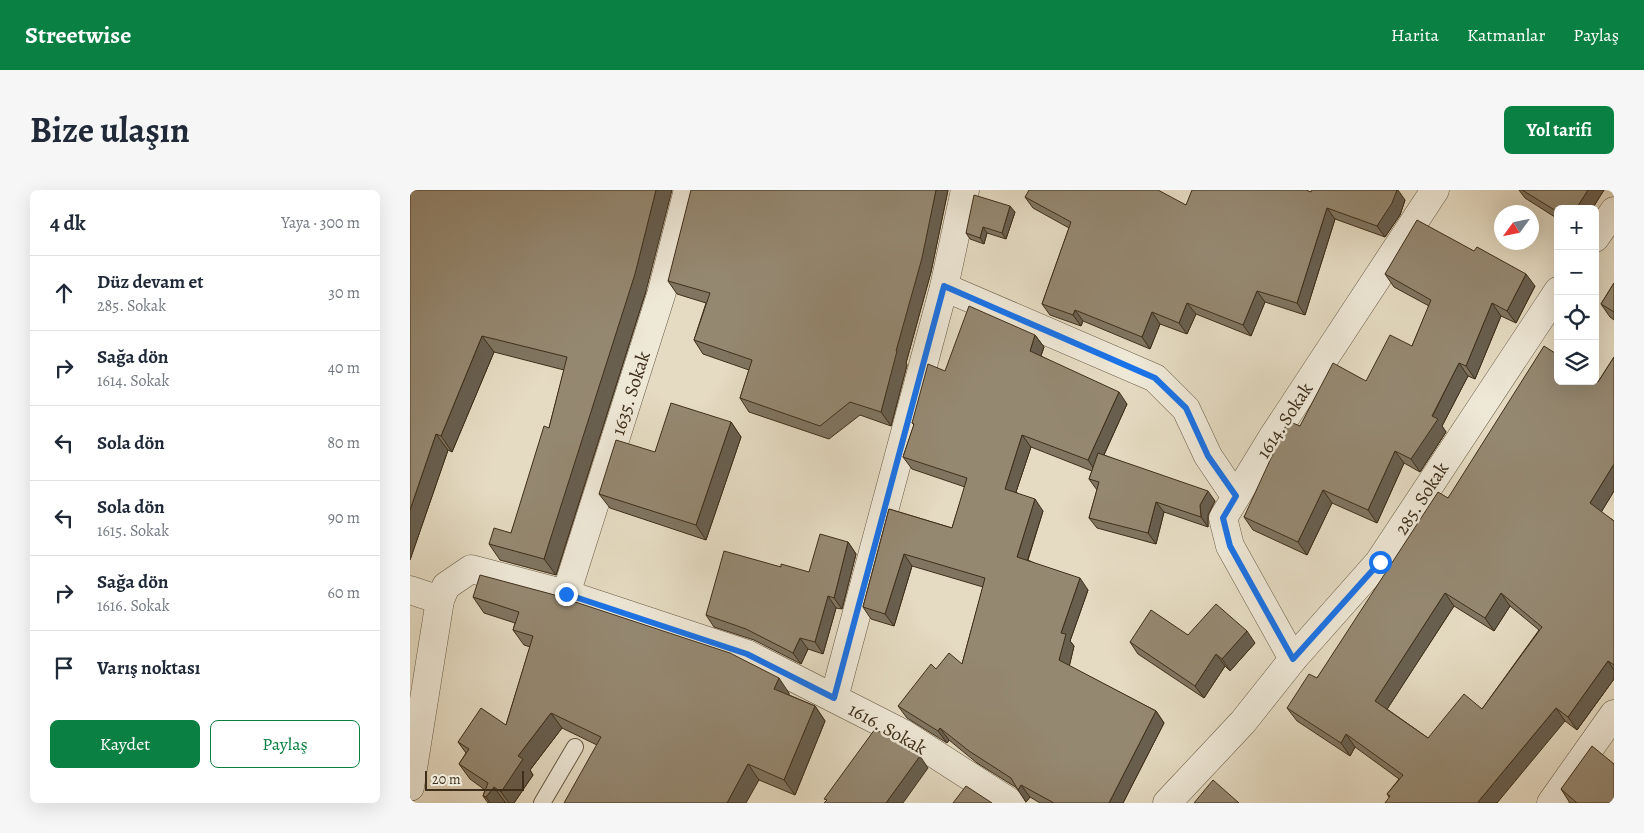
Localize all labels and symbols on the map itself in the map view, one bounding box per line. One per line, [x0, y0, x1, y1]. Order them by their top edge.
north arrow [1494, 205, 1539, 250]
street label: 1635. Sokak [605, 347, 657, 439]
street label: 1614. Sokak [1250, 377, 1319, 464]
street label: 285. Sokak [1389, 457, 1455, 540]
route start [1369, 551, 1392, 574]
route end [555, 583, 578, 606]
street label: 1616. Sokak [843, 697, 932, 761]
scale bar [425, 768, 524, 791]

